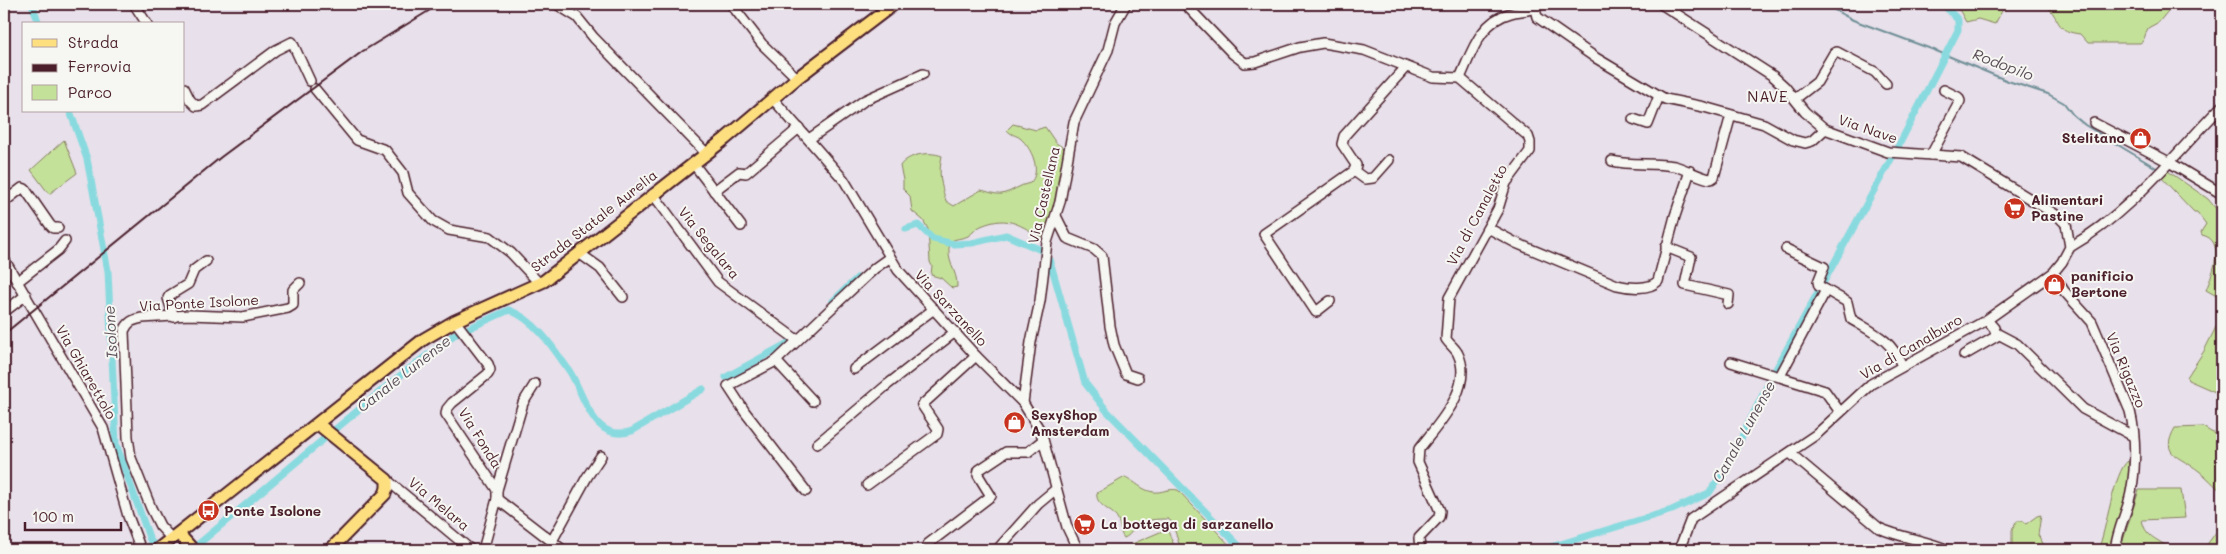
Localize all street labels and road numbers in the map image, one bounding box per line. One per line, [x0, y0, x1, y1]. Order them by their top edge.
street label: Via Nave [1836, 110, 1900, 148]
street label: Via Castellana [1023, 144, 1064, 245]
street label: Via di Canaletto [1442, 161, 1511, 269]
street label: Strada Statale Aurelia [526, 165, 661, 276]
street label: Via Segalara [674, 203, 744, 283]
street label: Via Sarzanello [911, 265, 992, 350]
street label: Via Ponte Isolone [139, 290, 259, 315]
street label: Via di Canalburo [1856, 310, 1965, 383]
street label: Via Ghiarettolo [52, 321, 121, 422]
street label: Via Rigazzo [2102, 329, 2151, 411]
street label: Via Fonda [454, 404, 506, 472]
street label: Via Melara [405, 472, 474, 535]

